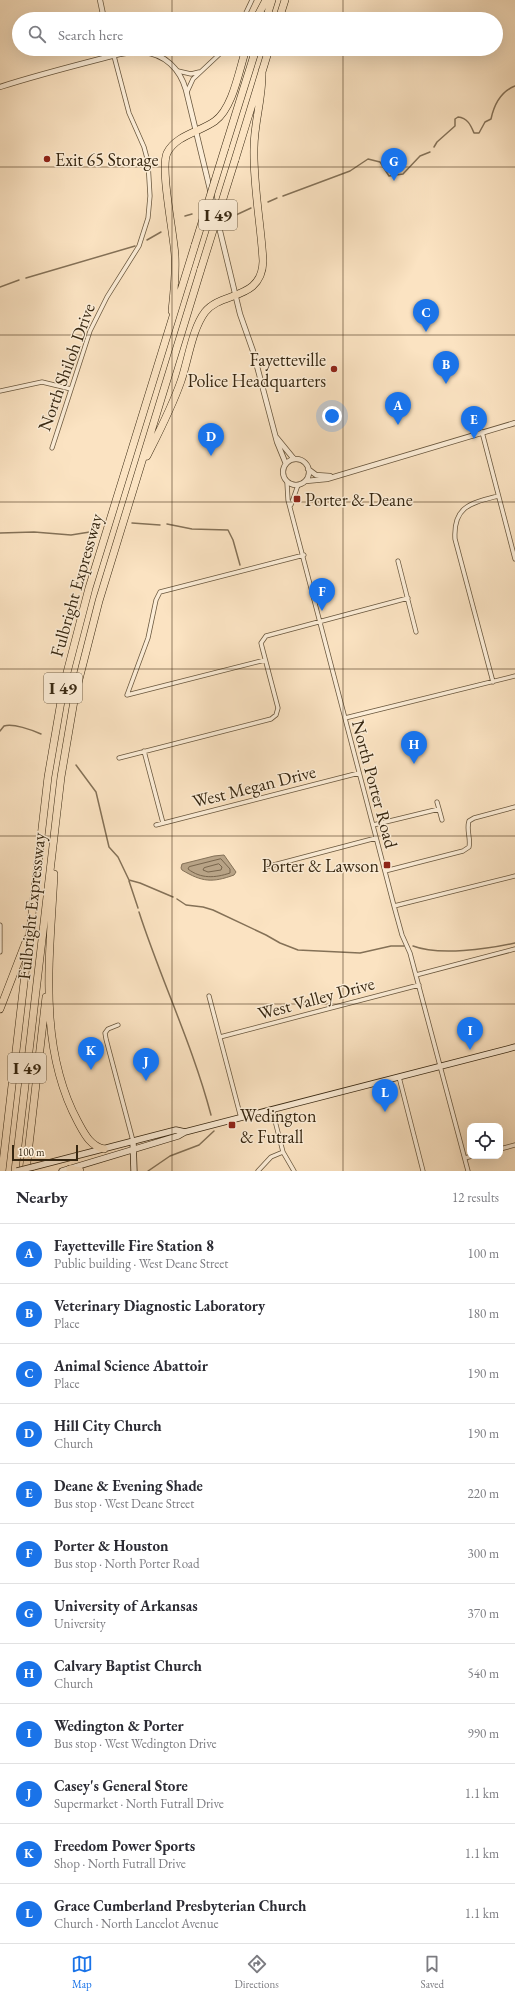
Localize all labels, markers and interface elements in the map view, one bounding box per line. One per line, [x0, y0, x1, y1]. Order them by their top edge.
search box [12, 12, 503, 56]
icon: search [26, 23, 48, 45]
text: Search here [58, 25, 123, 44]
place label: Exit 65 Storage [55, 148, 158, 171]
pin: G [381, 148, 407, 181]
marker: Exit 65 Storage [42, 154, 52, 164]
road number: I 49 [199, 200, 237, 230]
pin: C [413, 299, 439, 332]
street label: North Shiloh Drive [32, 300, 100, 434]
place label: Fayetteville Police Headquarters [188, 348, 326, 392]
pin: B [433, 351, 459, 384]
marker: Fayetteville Police Headquarters [329, 364, 339, 374]
pin: A [385, 392, 411, 425]
your location [322, 406, 342, 426]
pin: E [461, 406, 487, 439]
pin: D [198, 423, 224, 456]
place label: Porter & Deane [305, 488, 413, 511]
marker: Porter & Deane [292, 494, 302, 504]
street label: Fulbright Expressway [45, 511, 107, 659]
pin: F [309, 578, 335, 611]
road number: I 49 [44, 673, 82, 703]
street label: North Porter Road [347, 717, 403, 851]
pin: H [401, 731, 427, 764]
street label: West Megan Drive [190, 760, 318, 812]
street label: Fulbright Expressway [12, 831, 50, 981]
place label: Porter & Lawson [262, 854, 379, 877]
marker: Porter & Lawson [382, 860, 392, 870]
street label: West Valley Drive [255, 971, 377, 1025]
pin: I [457, 1017, 483, 1050]
pin: K [78, 1037, 104, 1070]
pin: J [133, 1048, 159, 1081]
road number: I 49 [8, 1053, 46, 1083]
pin: L [372, 1079, 398, 1112]
place label: Wedington & Futrall [240, 1104, 317, 1148]
marker: Wedington & Futrall [227, 1120, 237, 1130]
map controls [467, 1123, 503, 1159]
button: locate [467, 1123, 503, 1159]
scale bar [12, 1143, 78, 1162]
text: 100 m [18, 1145, 45, 1159]
text: Nearby [16, 1186, 68, 1208]
text: 12 results [452, 1189, 499, 1206]
text: Fayetteville Fire Station 8 [54, 1236, 214, 1255]
text: A [24, 1245, 34, 1262]
text: 100 m [468, 1245, 499, 1262]
text: Public building · West Deane Street [54, 1255, 228, 1272]
text: Veterinary Diagnostic Laboratory [54, 1296, 265, 1315]
text: B [25, 1305, 33, 1322]
text: 180 m [468, 1305, 499, 1322]
text: Place [54, 1315, 80, 1332]
text: Animal Science Abattoir [54, 1356, 208, 1375]
text: C [24, 1365, 34, 1382]
text: 190 m [468, 1365, 499, 1382]
text: Place [54, 1375, 80, 1392]
text: Hill City Church [54, 1416, 162, 1435]
text: D [24, 1425, 34, 1442]
text: 190 m [468, 1425, 499, 1442]
text: Church [54, 1435, 93, 1452]
text: Deane & Evening Shade [54, 1476, 203, 1495]
text: E [25, 1485, 33, 1502]
text: 220 m [468, 1485, 499, 1502]
text: Bus stop · West Deane Street [54, 1495, 194, 1512]
text: Porter & Houston [54, 1536, 169, 1555]
text: F [25, 1545, 33, 1562]
text: 300 m [468, 1545, 499, 1562]
text: Bus stop · North Porter Road [54, 1555, 200, 1572]
text: University of Arkansas [54, 1596, 198, 1615]
text: G [24, 1605, 34, 1622]
text: 370 m [468, 1605, 499, 1622]
text: University [54, 1615, 106, 1632]
text: Calvary Baptist Church [54, 1656, 202, 1675]
text: H [24, 1665, 34, 1682]
text: 540 m [468, 1665, 499, 1682]
text: Church [54, 1675, 93, 1692]
text: Wedington & Porter [54, 1716, 184, 1735]
text: I [27, 1725, 31, 1742]
text: 990 m [468, 1725, 499, 1742]
text: Bus stop · West Wedington Drive [54, 1735, 217, 1752]
text: Casey's General Store [54, 1776, 188, 1795]
text: J [27, 1785, 31, 1802]
text: 1.1 km [465, 1785, 499, 1802]
text: Supermarket · North Futrall Drive [54, 1795, 224, 1812]
text: Freedom Power Sports [54, 1836, 195, 1855]
text: K [24, 1845, 34, 1862]
text: 1.1 km [465, 1845, 499, 1862]
text: Shop · North Futrall Drive [54, 1855, 186, 1872]
text: Grace Cumberland Presbyterian Church [54, 1896, 306, 1915]
text: L [25, 1905, 33, 1922]
text: 1.1 km [465, 1905, 499, 1922]
text: Church · North Lancelot Avenue [54, 1915, 219, 1932]
tab: Map [71, 1953, 93, 1991]
tab: Directions [235, 1953, 279, 1991]
tab: Saved [421, 1953, 444, 1991]

